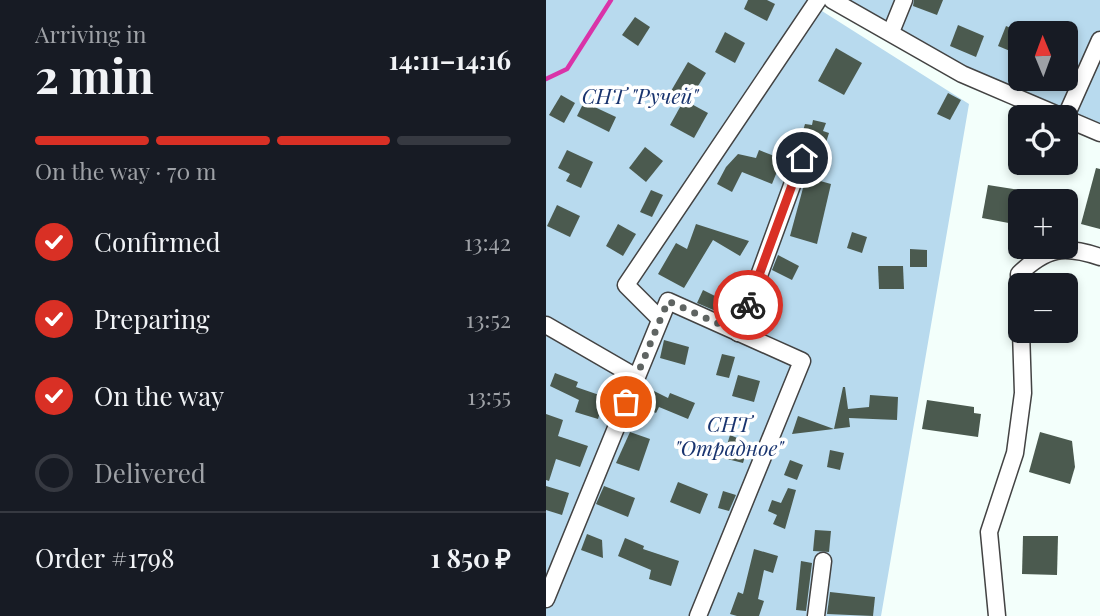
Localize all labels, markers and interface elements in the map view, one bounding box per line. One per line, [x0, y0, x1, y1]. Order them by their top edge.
text: Arriving in [35, 18, 147, 49]
north arrow [1008, 21, 1078, 91]
map controls [1008, 21, 1078, 343]
text: 14:11–14:16 [389, 42, 511, 77]
text: 2 min [35, 44, 154, 106]
park label: СНТ "Ручей" [582, 81, 700, 109]
button: locate [1008, 105, 1078, 175]
pin [772, 128, 832, 188]
icon: home [783, 139, 821, 177]
text: On the way · 70 m [35, 155, 216, 186]
button: + [1008, 189, 1078, 259]
icon: check [35, 223, 73, 261]
text: Confirmed [94, 224, 221, 259]
text: 13:42 [464, 226, 511, 257]
courier [713, 270, 783, 340]
button: − [1008, 273, 1078, 343]
icon: bike [729, 286, 767, 324]
icon: check [35, 300, 73, 338]
text: Preparing [94, 301, 210, 336]
text: 13:52 [466, 303, 511, 334]
pin [596, 372, 656, 432]
icon: check [35, 377, 73, 415]
text: On the way [94, 378, 224, 413]
text: 13:55 [467, 380, 511, 411]
icon: bag [607, 383, 645, 421]
park label: СНТ "Отрадное" [675, 409, 785, 461]
text: Delivered [94, 455, 206, 490]
text: Order #1798 [35, 540, 175, 575]
text: 1 850 ₽ [431, 540, 511, 575]

